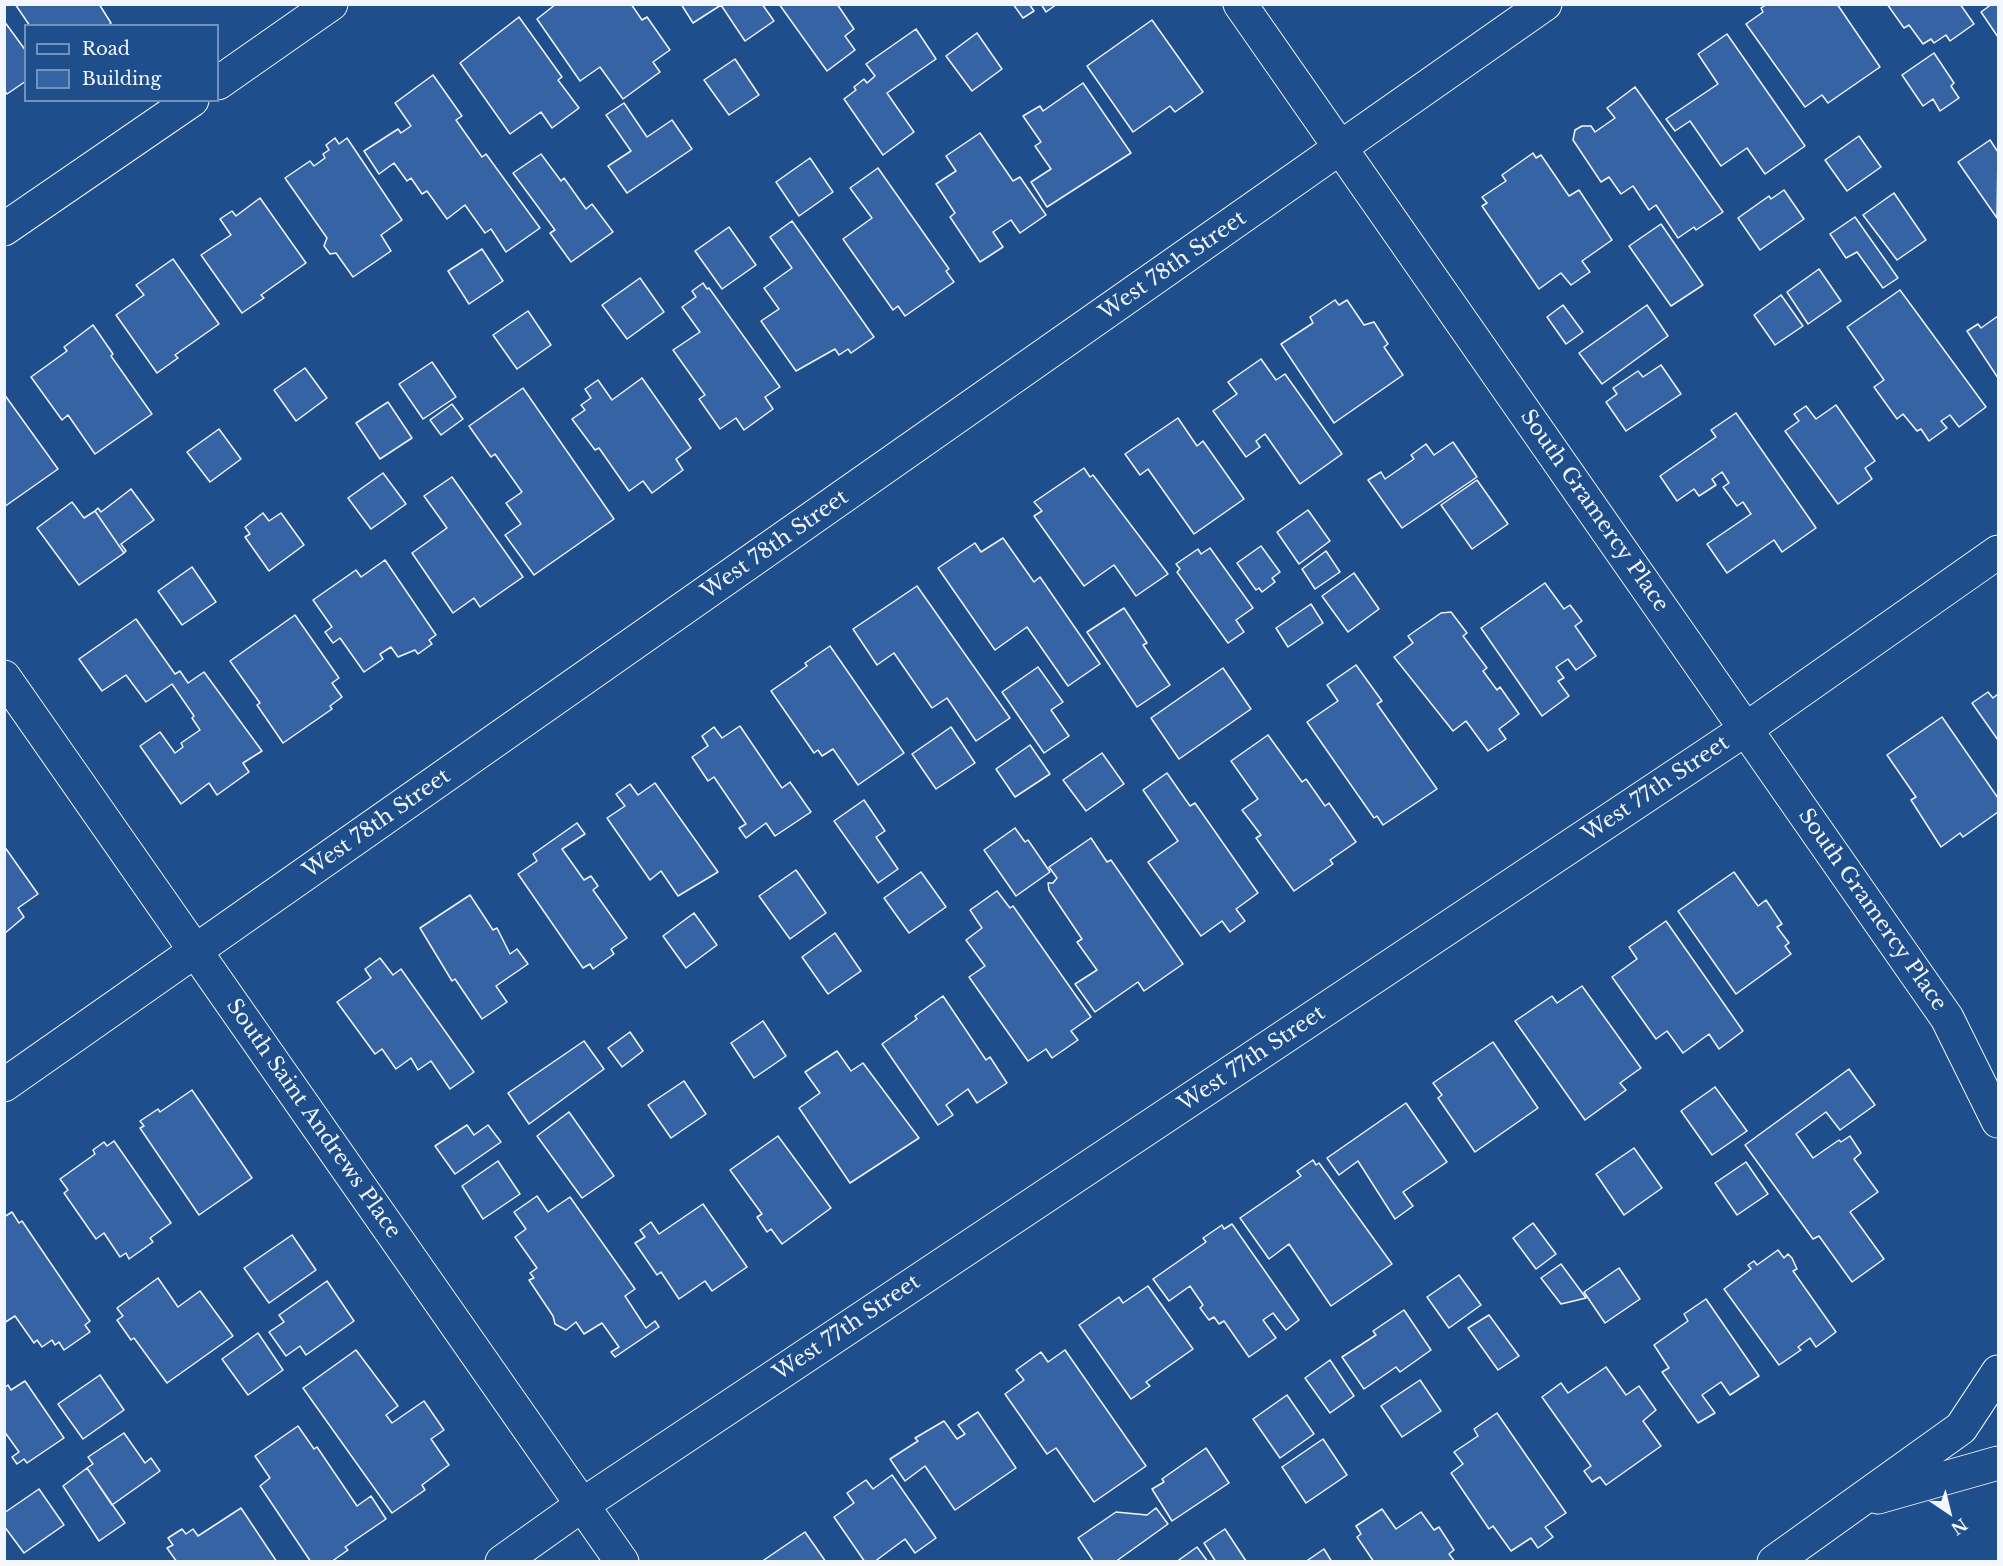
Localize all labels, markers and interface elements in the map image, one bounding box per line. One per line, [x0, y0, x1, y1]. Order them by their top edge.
legend [24, 24, 219, 102]
text: Road [82, 38, 130, 60]
text: Building [82, 68, 161, 90]
street label: West 78th Street [1095, 206, 1251, 326]
street label: South Gramercy Place [1515, 405, 1673, 617]
street label: West 78th Street [697, 485, 853, 605]
street label: West 77th Street [1578, 731, 1734, 847]
street label: West 78th Street [299, 764, 455, 884]
street label: South Gramercy Place [1793, 804, 1951, 1016]
street label: South Saint Andrews Place [221, 994, 405, 1244]
street label: West 77th Street [1174, 1001, 1330, 1117]
street label: West 77th Street [769, 1270, 925, 1386]
north arrow [1919, 1482, 1979, 1542]
text: N [1947, 1514, 1971, 1539]

